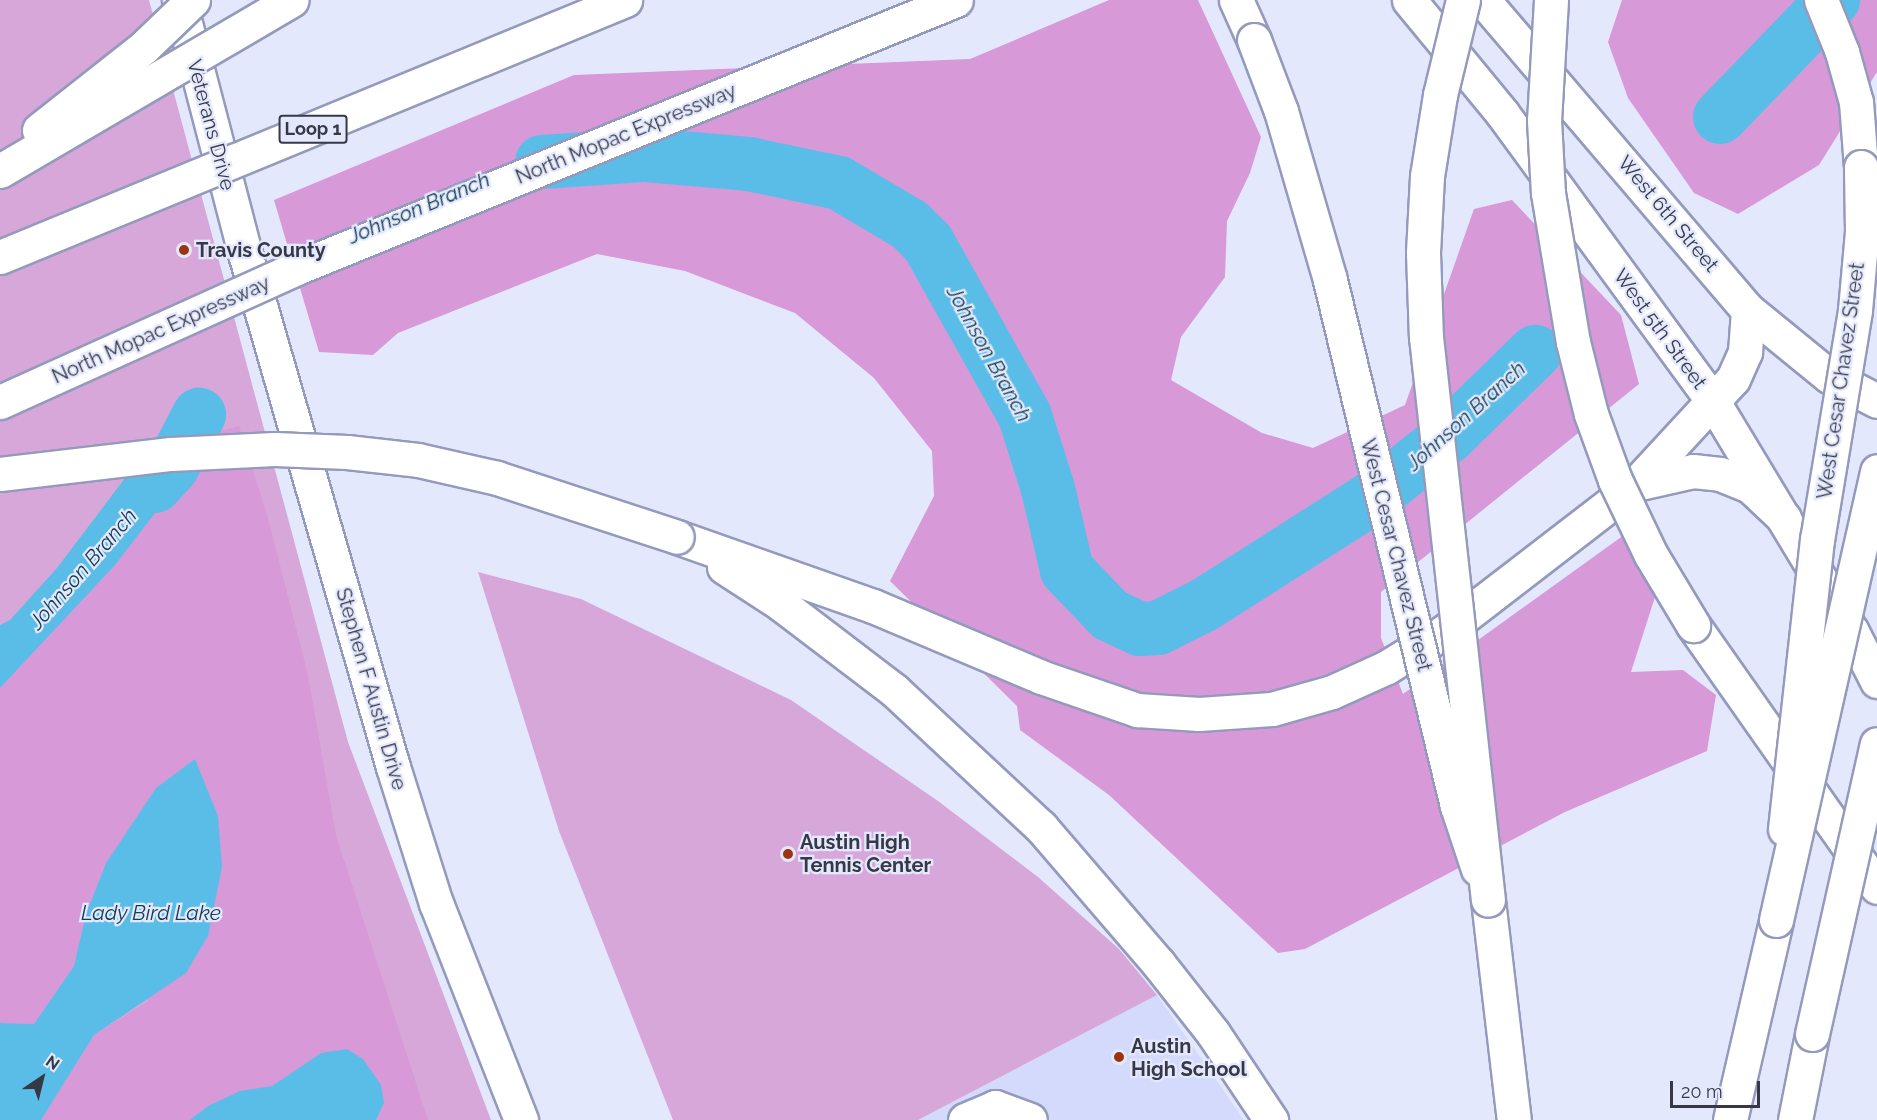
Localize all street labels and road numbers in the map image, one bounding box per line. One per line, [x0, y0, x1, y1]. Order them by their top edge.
street label: Veterans Drive [182, 57, 240, 193]
street label: North Mopac Expressway [512, 79, 740, 189]
road number: Loop 1 [278, 114, 348, 144]
street label: West 6th Street [1613, 151, 1723, 277]
street label: West Cesar Chavez Street [1812, 261, 1870, 501]
street label: West 5th Street [1608, 264, 1712, 394]
street label: North Mopac Expressway [48, 271, 274, 389]
street label: West Cesar Chavez Street [1355, 436, 1437, 674]
street label: Stephen F Austin Drive [331, 585, 411, 793]

